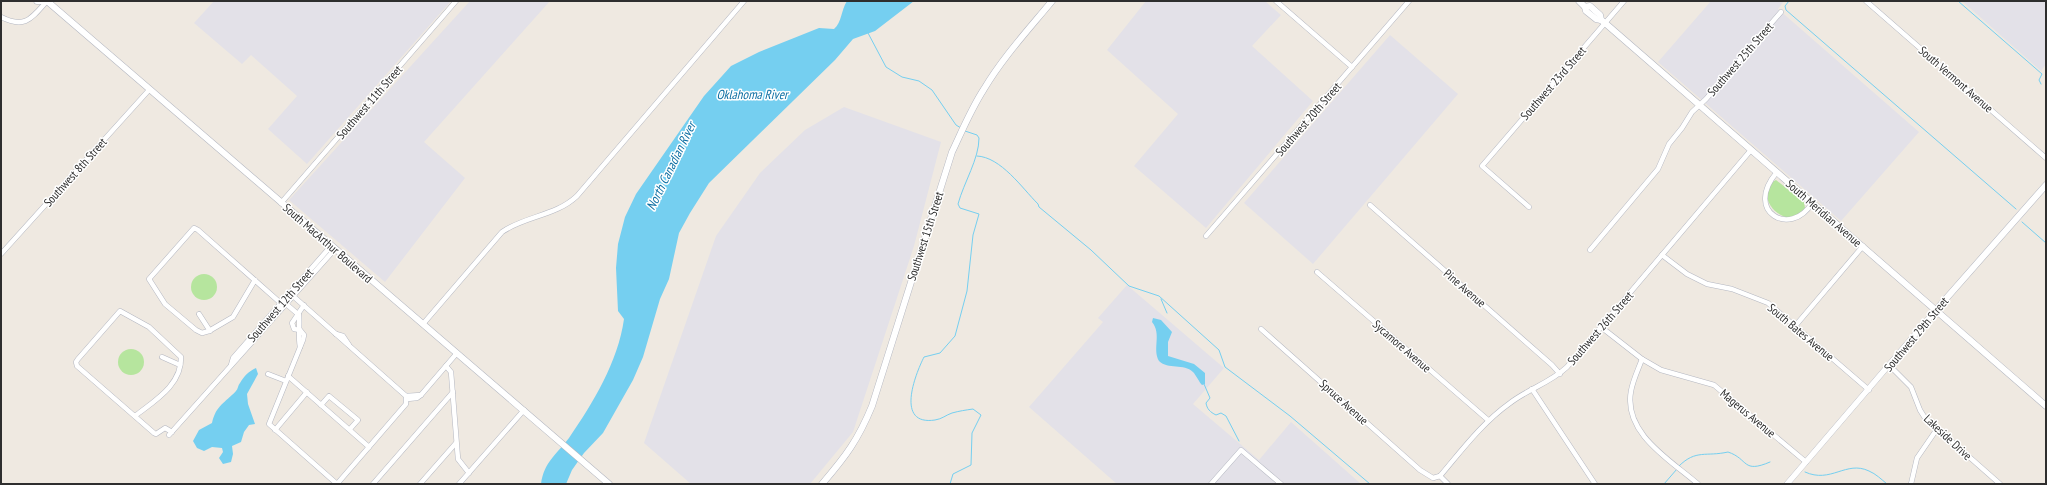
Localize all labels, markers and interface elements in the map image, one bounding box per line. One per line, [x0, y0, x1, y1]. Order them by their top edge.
street label: Southwest 25th Street [1704, 19, 1777, 99]
street label: Southwest 23rd Street [1517, 43, 1589, 123]
street label: South Vermont Avenue [1916, 43, 1996, 115]
street label: Southwest 11th Street [333, 62, 406, 142]
street label: Southwest 20th Street [1272, 79, 1345, 159]
water label: Oklahoma River [716, 86, 790, 103]
water label: North Canadian River [642, 117, 701, 213]
street label: Southwest 8th Street [40, 134, 110, 209]
street label: South Meridian Avenue [1783, 176, 1865, 250]
street label: Southwest 15th Street [904, 189, 947, 282]
street label: South MacArthur Boulevard [280, 200, 376, 286]
street label: Southwest 12th Street [244, 265, 317, 345]
street label: Pine Avenue [1441, 266, 1489, 310]
street label: Southwest 26th Street [1564, 288, 1637, 368]
street label: Southwest 29th Street [1880, 293, 1952, 374]
street label: South Bates Avenue [1765, 300, 1837, 364]
street label: Sycamore Avenue [1370, 317, 1434, 375]
street label: Spruce Avenue [1317, 376, 1372, 428]
street label: Magerus Avenue [1717, 385, 1779, 441]
street label: Lakeside Drive [1921, 411, 1975, 463]

